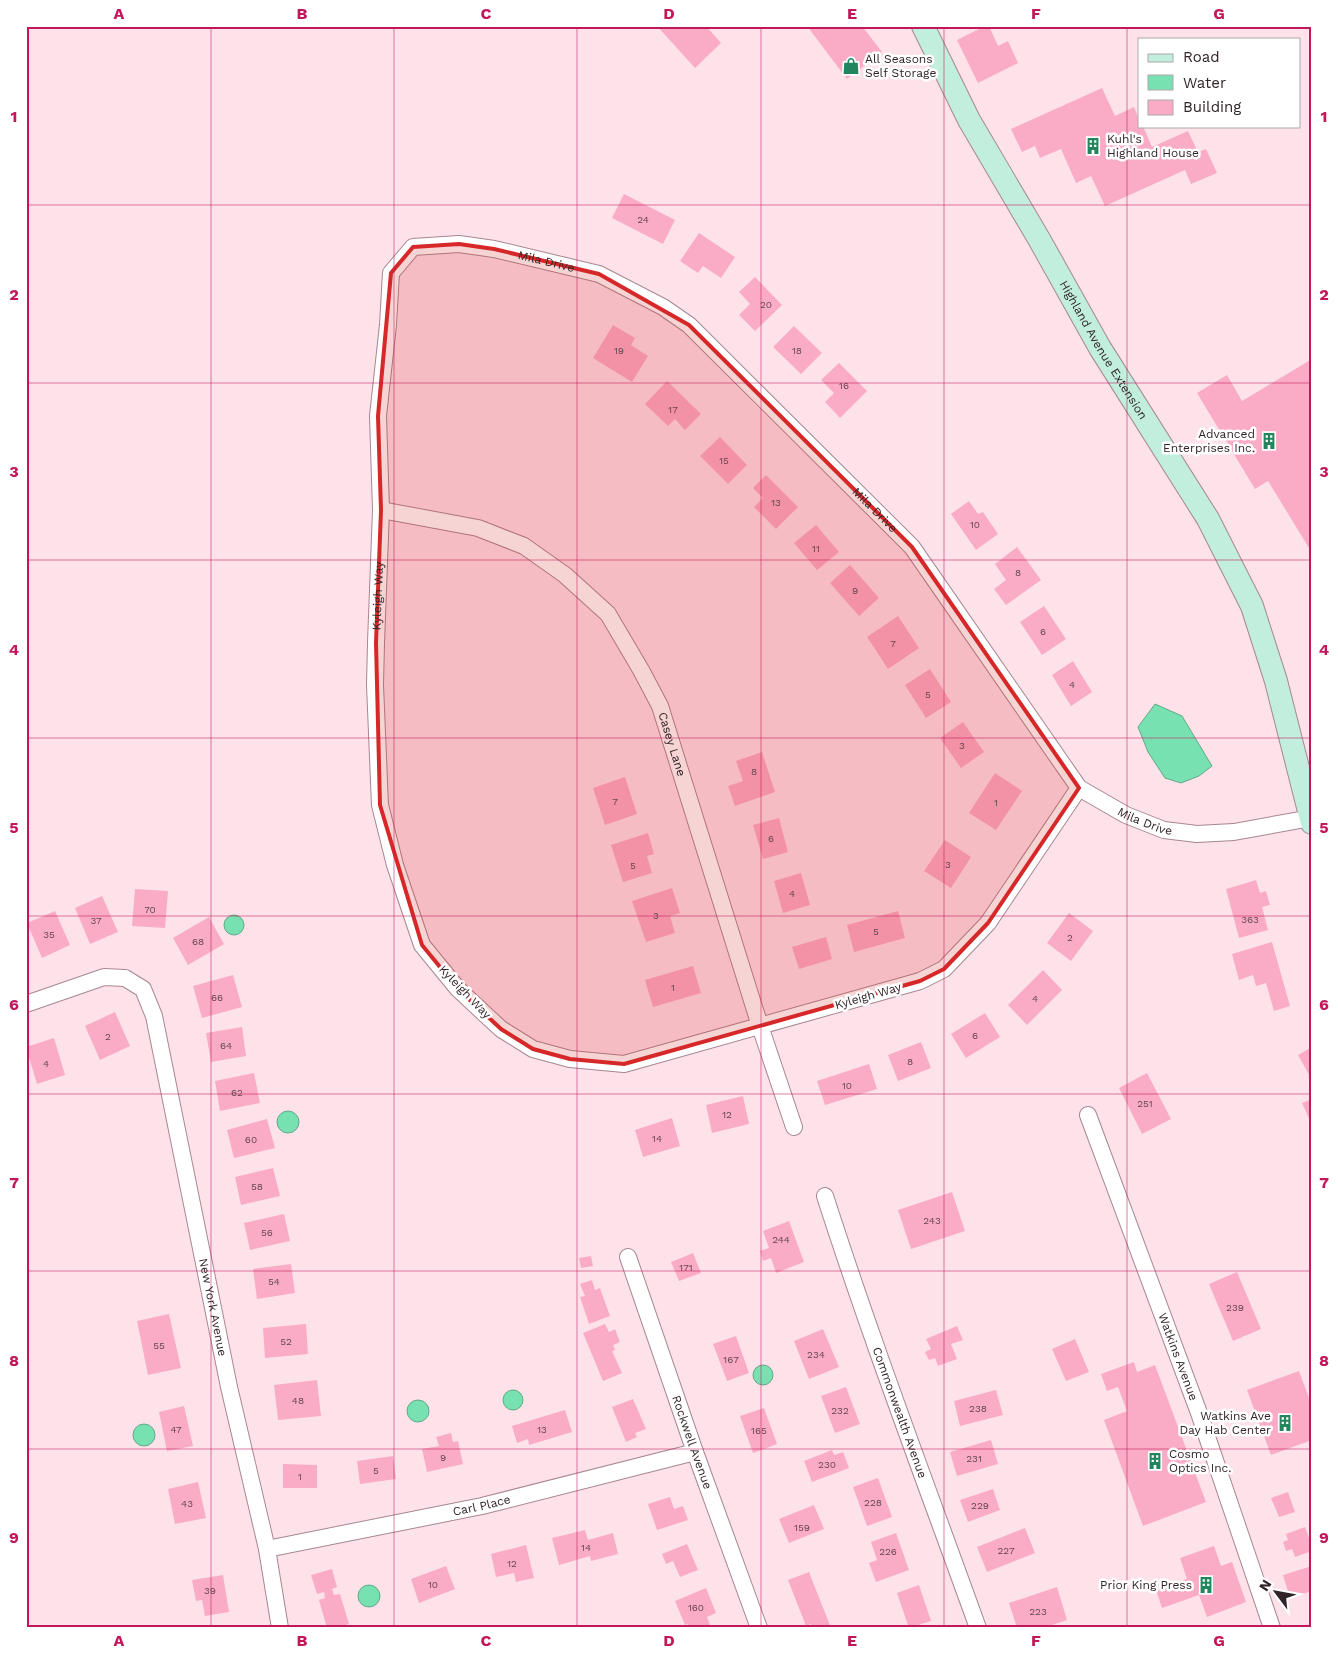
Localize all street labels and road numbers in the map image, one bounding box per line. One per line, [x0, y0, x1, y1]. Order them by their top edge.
street label: Mila Drive [517, 248, 576, 275]
street label: Highland Avenue Extension [1057, 278, 1150, 422]
street label: Mila Drive [849, 485, 900, 535]
street label: Kyleigh Way [369, 561, 386, 631]
street label: Casey Lane [655, 710, 689, 778]
street label: Mila Drive [1115, 805, 1173, 838]
street label: Kyleigh Way [436, 962, 494, 1022]
street label: Kyleigh Way [833, 980, 904, 1012]
street label: New York Avenue [196, 1257, 230, 1358]
street label: Watkins Avenue [1155, 1311, 1201, 1403]
street label: Commonwealth Avenue [870, 1345, 930, 1480]
street label: Rockwell Avenue [669, 1394, 715, 1491]
street label: Carl Place [452, 1492, 512, 1519]

